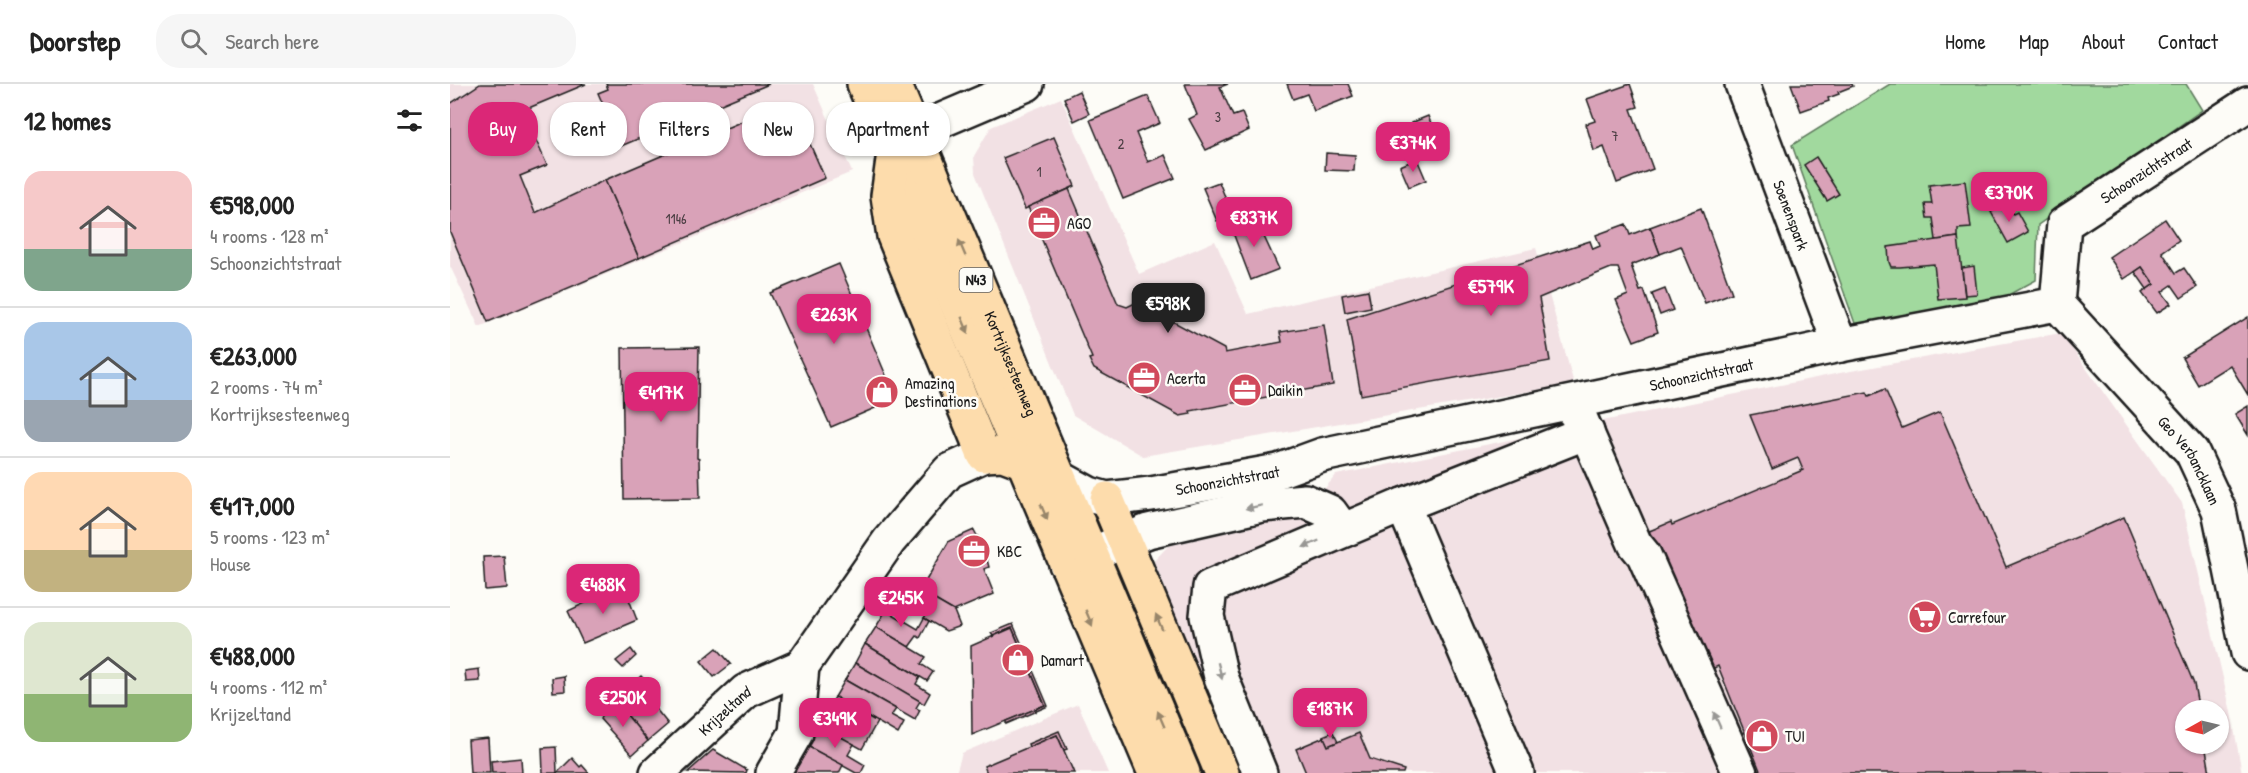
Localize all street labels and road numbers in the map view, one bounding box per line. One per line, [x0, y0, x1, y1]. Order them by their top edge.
street label: Schoonzichtstraat [2096, 132, 2197, 208]
street label: Soenenspark [1768, 177, 1814, 254]
road number: N43 [960, 268, 992, 292]
street label: Kortrijksesteenweg [979, 308, 1043, 419]
street label: Schoonzichtstraat [1648, 353, 1756, 396]
street label: Geo Verbancklaan [2153, 411, 2226, 508]
street label: Schoonzichtstraat [1174, 460, 1282, 500]
street label: Krijzeltand [693, 680, 754, 741]

